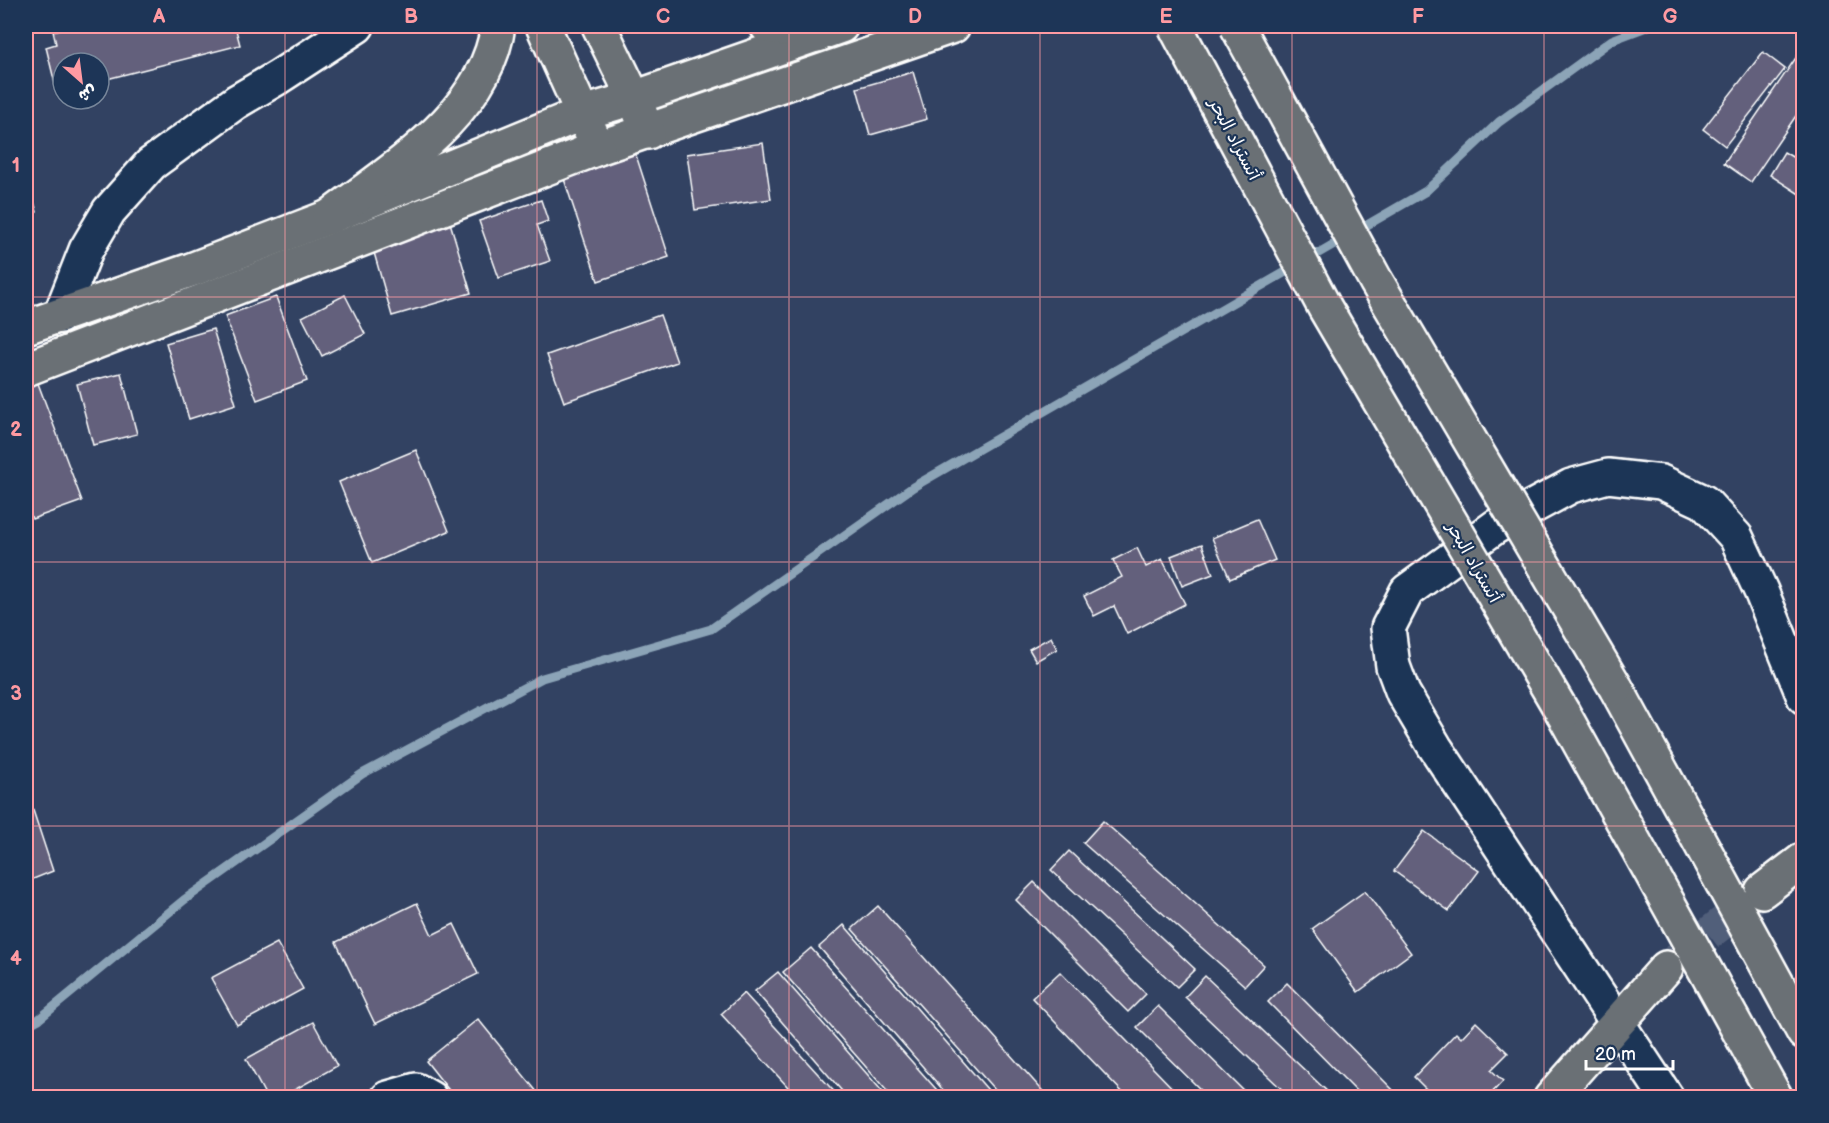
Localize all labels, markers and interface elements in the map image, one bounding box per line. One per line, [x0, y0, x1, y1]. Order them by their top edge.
text: A [152, 5, 166, 29]
text: B [404, 5, 418, 29]
text: C [656, 5, 670, 29]
text: D [908, 5, 922, 29]
text: E [1160, 5, 1173, 29]
text: F [1412, 5, 1424, 29]
text: G [1663, 5, 1678, 29]
north arrow [51, 51, 111, 111]
text: ش [75, 80, 100, 105]
street label: أتستراد البحر [1203, 93, 1265, 184]
text: 1 [12, 154, 20, 178]
text: 2 [10, 418, 22, 442]
street label: أتستراد البحر [1441, 516, 1505, 607]
text: 3 [10, 682, 22, 706]
text: 4 [10, 947, 22, 971]
scale bar [1586, 1033, 1673, 1071]
text: 20 m [1595, 1044, 1636, 1065]

